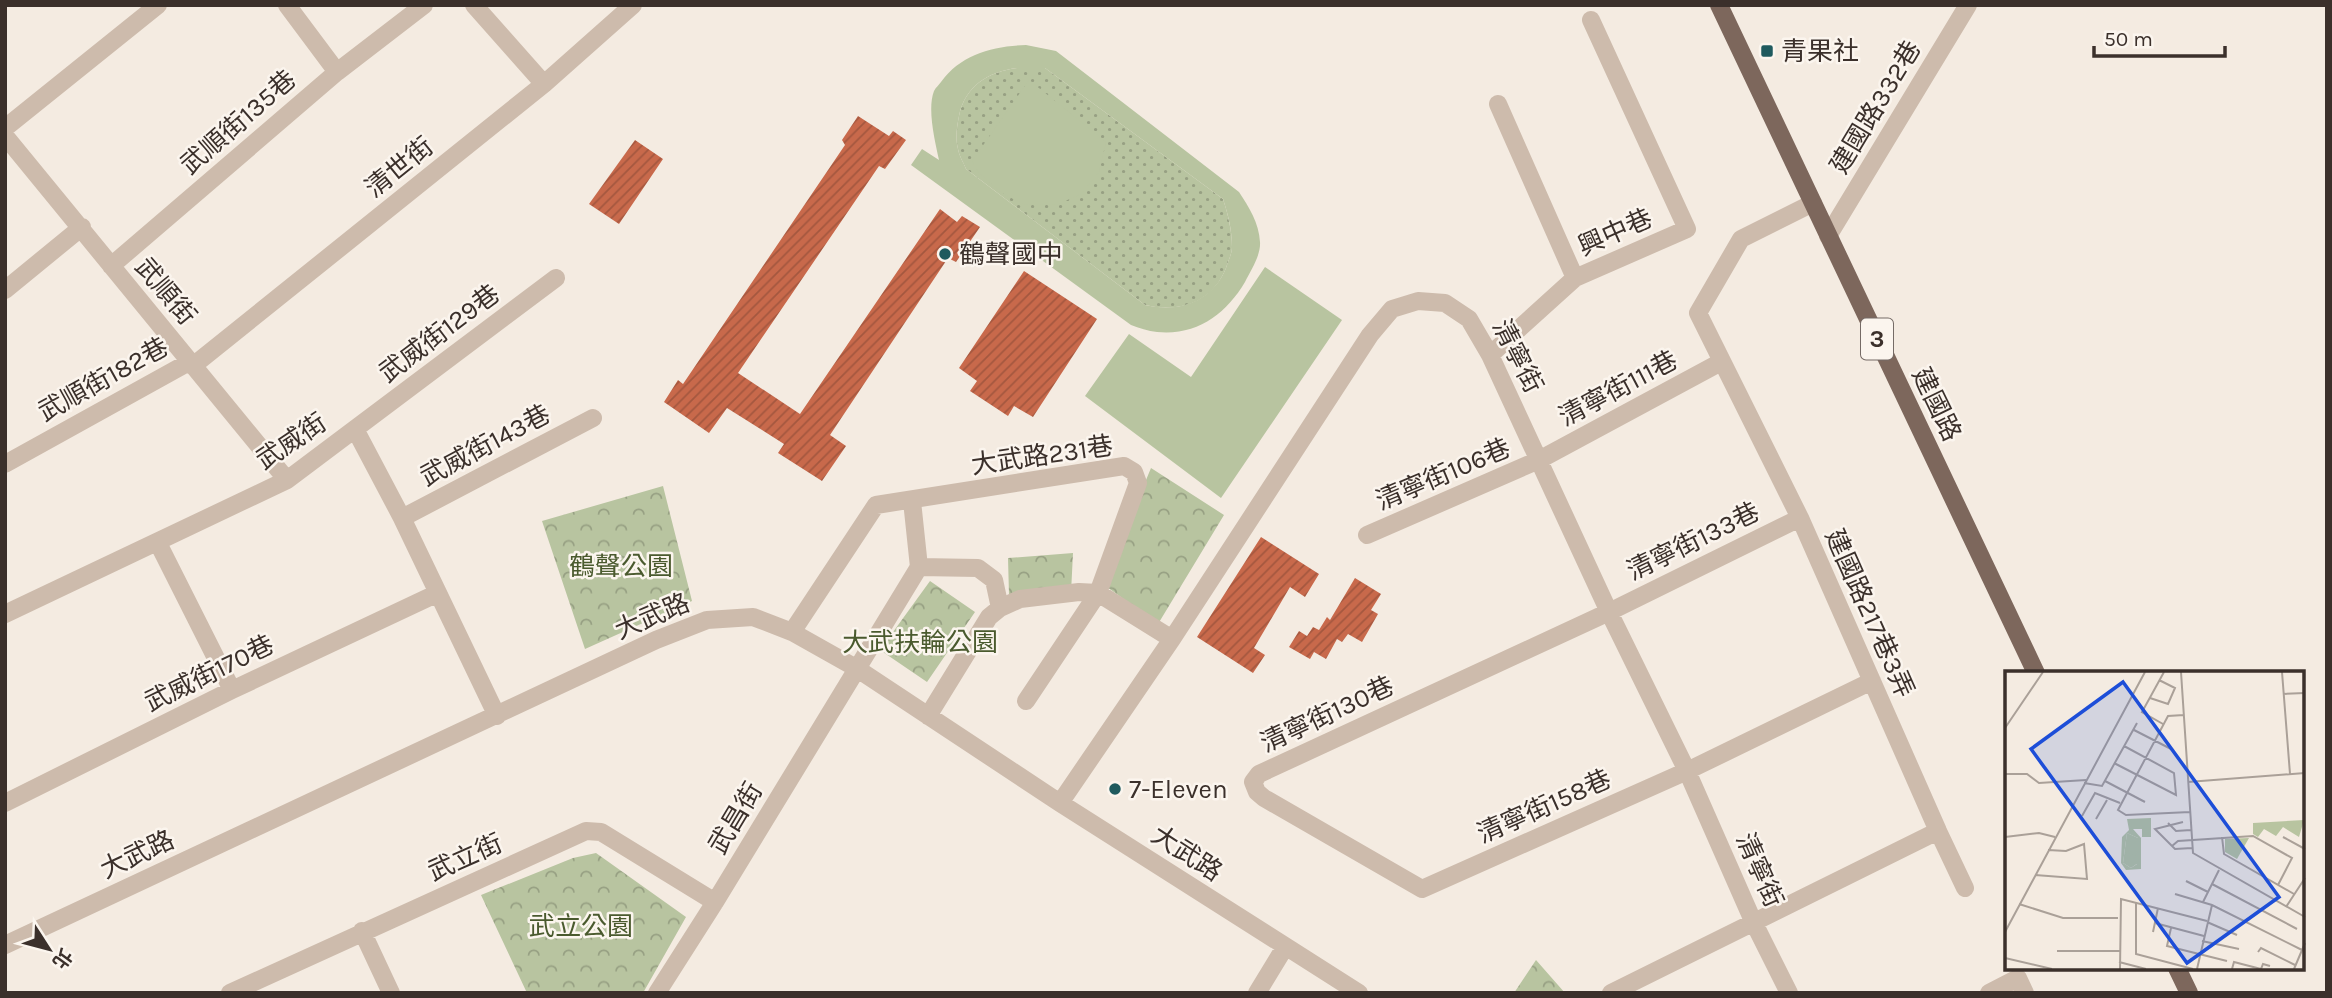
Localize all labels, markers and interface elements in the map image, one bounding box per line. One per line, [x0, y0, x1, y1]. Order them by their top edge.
scale bar [2094, 14, 2225, 58]
text: 50 m [2104, 27, 2153, 51]
street label: 建國路332巷 [1824, 35, 1927, 179]
place label: 青果社 [1781, 36, 1859, 67]
marker: 青果社 [1759, 43, 1775, 59]
street label: 武順街135巷 [174, 64, 302, 181]
street label: 清世街 [359, 131, 439, 204]
street label: 興中巷 [1573, 202, 1657, 262]
place label: 鶴聲國中 [959, 239, 1063, 270]
marker: 鶴聲國中 [937, 246, 953, 262]
street label: 武順街 [129, 251, 203, 331]
street label: 武威街129巷 [373, 278, 506, 389]
street label: 清寧街 [1486, 314, 1549, 398]
road number: 3 [1861, 318, 1893, 360]
street label: 武順街182巷 [33, 331, 174, 428]
street label: 清寧街111巷 [1554, 344, 1683, 433]
street label: 建國路 [1906, 362, 1968, 446]
street label: 武威街143巷 [415, 398, 555, 493]
street label: 武威街 [250, 407, 332, 476]
street label: 大武路231巷 [969, 430, 1115, 481]
street label: 清寧街106巷 [1371, 432, 1515, 517]
street label: 清寧街133巷 [1622, 496, 1764, 587]
street label: 建國路217巷3弄 [1819, 524, 1921, 702]
park label: 鶴聲公園 [569, 551, 673, 582]
street label: 大武路 [610, 587, 694, 646]
park label: 大武扶輪公園 [842, 627, 998, 658]
street label: 武威街170巷 [139, 629, 279, 718]
street label: 清寧街130巷 [1256, 670, 1399, 759]
inset map [2005, 671, 2304, 970]
street label: 清寧街158巷 [1472, 763, 1616, 850]
place label: 7-Eleven [1129, 774, 1228, 805]
street label: 武昌街 [702, 777, 769, 860]
marker: 7-Eleven [1107, 781, 1123, 797]
street label: 大武路 [1146, 819, 1228, 888]
street label: 大武路 [95, 824, 179, 885]
street label: 武立街 [423, 827, 507, 887]
street label: 清寧街 [1730, 828, 1790, 912]
park label: 武立公園 [529, 911, 633, 942]
north arrow [14, 914, 84, 984]
text: 北 [47, 944, 76, 973]

